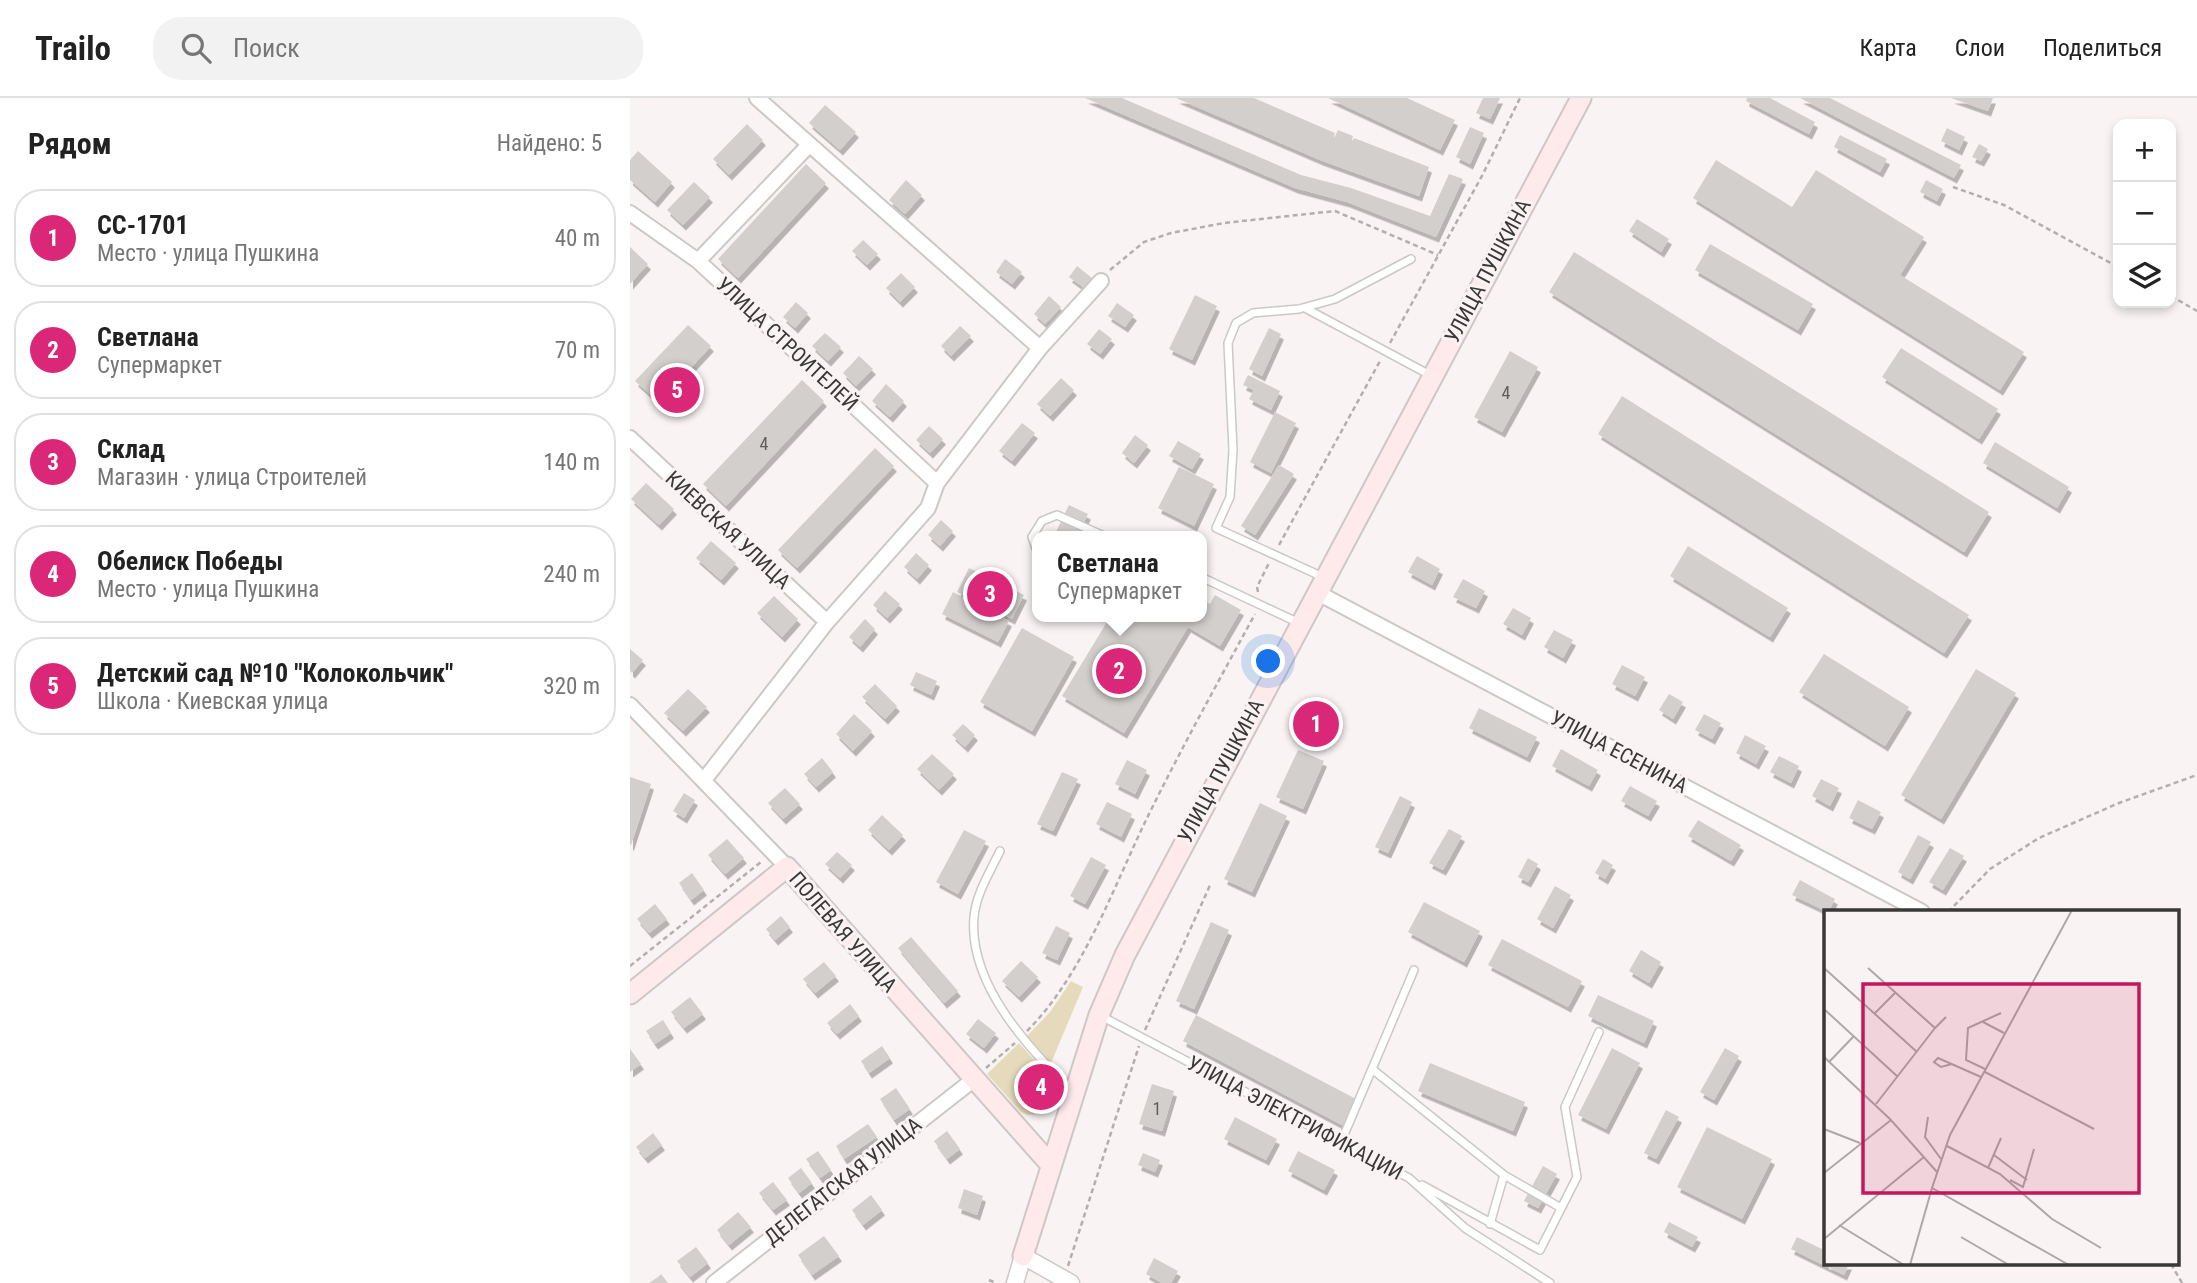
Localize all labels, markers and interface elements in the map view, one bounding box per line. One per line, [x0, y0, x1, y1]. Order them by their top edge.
search box [153, 17, 643, 80]
text: Trailo [35, 29, 111, 68]
icon: search [177, 29, 215, 67]
text: Поиск [233, 33, 300, 63]
text: Карта [1859, 34, 1917, 62]
text: Слои [1955, 34, 2005, 62]
text: Поделиться [2043, 34, 2162, 62]
map controls [2113, 119, 2176, 308]
button: + [2113, 119, 2176, 182]
text: Рядом [28, 126, 112, 161]
text: Найдено: 5 [497, 130, 602, 157]
button: − [2113, 182, 2176, 245]
street label: УЛИЦА ПУШКИНА [1440, 195, 1536, 347]
text: СС-1701 [97, 210, 189, 240]
text: 1 [47, 225, 59, 252]
text: 40 m [555, 225, 600, 252]
text: Место · улица Пушкина [97, 240, 319, 267]
button: layers [2113, 245, 2176, 308]
street label: УЛИЦА СТРОИТЕЛЕЙ [711, 272, 863, 416]
text: Светлана [97, 322, 199, 352]
text: 2 [47, 337, 59, 364]
text: 70 m [555, 337, 600, 364]
text: Супермаркет [97, 352, 222, 379]
pin: 5 [654, 364, 700, 416]
house number: 4 [1502, 382, 1511, 403]
house number: 4 [760, 433, 769, 454]
text: Склад [97, 434, 165, 464]
text: 3 [47, 449, 59, 476]
text: 140 m [543, 449, 600, 476]
text: Магазин · улица Строителей [97, 464, 367, 491]
street label: КИЕВСКАЯ УЛИЦА [661, 466, 795, 594]
popup [1032, 531, 1207, 622]
text: Обелиск Победы [97, 546, 283, 576]
text: Светлана [1057, 548, 1159, 578]
text: 4 [47, 561, 59, 588]
text: 240 m [543, 561, 600, 588]
pin: 3 [967, 568, 1013, 620]
text: Место · улица Пушкина [97, 576, 319, 603]
text: Супермаркет [1057, 578, 1182, 605]
your location [1251, 644, 1285, 678]
pin: 2 [1096, 645, 1142, 697]
text: Детский сад №10 "Колокольчик" [97, 658, 453, 688]
text: 5 [47, 673, 59, 700]
text: 320 m [543, 673, 600, 700]
text: Школа · Киевская улица [97, 688, 328, 715]
street label: УЛИЦА ПУШКИНА [1173, 695, 1269, 847]
pin: 1 [1293, 698, 1339, 750]
street label: УЛИЦА ЕСЕНИНА [1546, 706, 1692, 798]
street label: ПОЛЕВАЯ УЛИЦА [784, 867, 902, 997]
inset map [1824, 910, 2179, 1266]
street label: УЛИЦА ЭЛЕКТРИФИКАЦИИ [1183, 1051, 1407, 1185]
pin: 4 [1018, 1061, 1064, 1113]
house number: 1 [1153, 1098, 1161, 1119]
street label: ДЕЛЕГАТСКАЯ УЛИЦА [760, 1112, 926, 1250]

